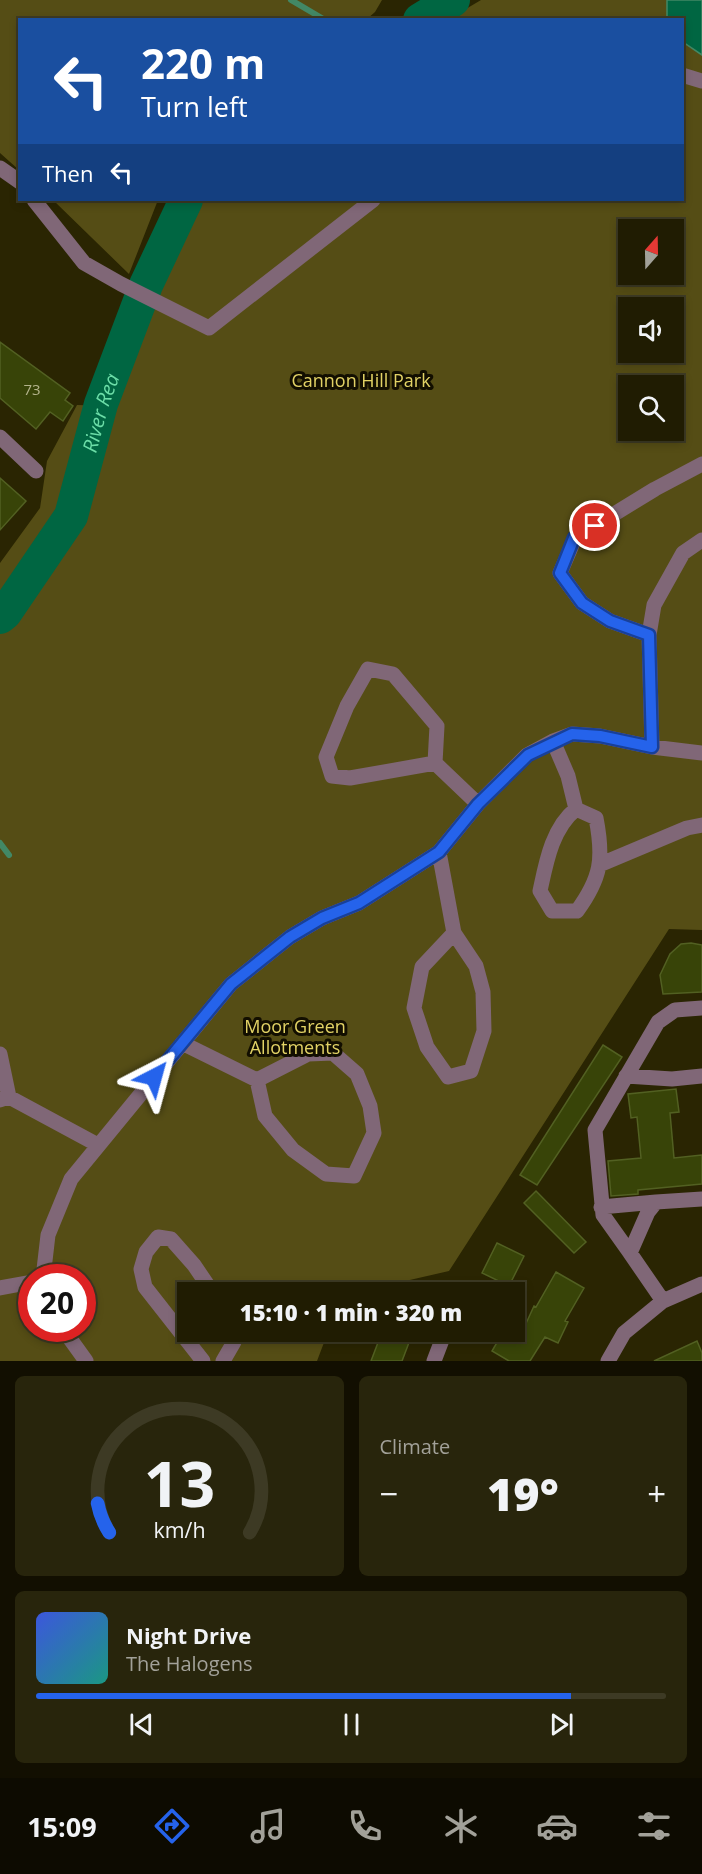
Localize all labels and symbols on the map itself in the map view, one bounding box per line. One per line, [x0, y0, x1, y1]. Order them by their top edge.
north arrow [618, 219, 684, 285]
park label: Cannon Hill Park [291, 368, 431, 392]
water label: River Rea [75, 369, 125, 455]
house number: 73 [23, 379, 41, 399]
pin [569, 500, 620, 551]
park label: Moor Green Allotments [244, 1014, 346, 1059]
position arrow [122, 1045, 186, 1109]
speed limit sign: 20 [18, 1264, 96, 1342]

